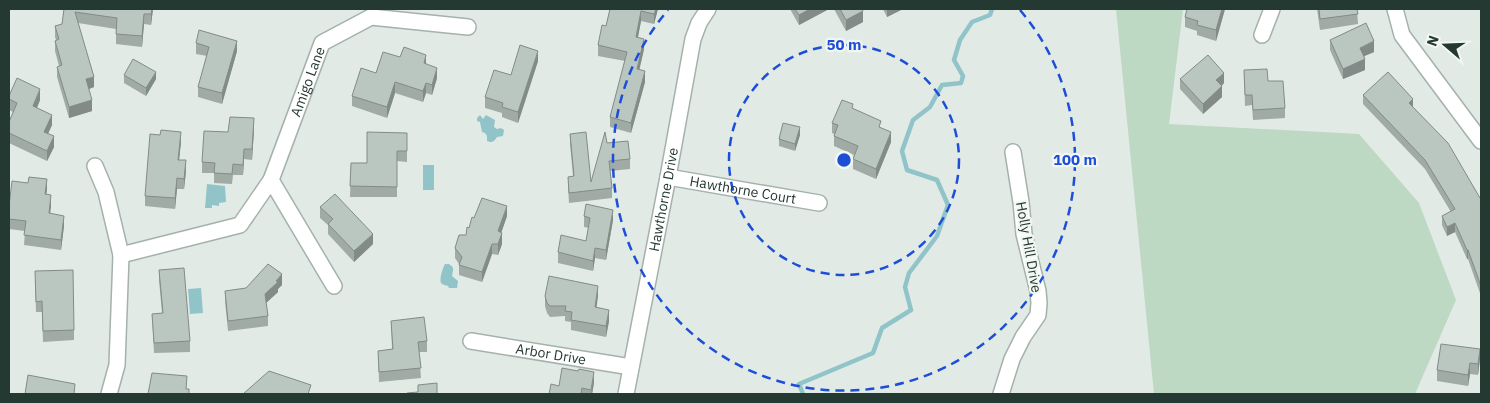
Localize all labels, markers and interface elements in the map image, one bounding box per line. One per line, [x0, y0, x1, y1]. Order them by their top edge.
north arrow [1420, 20, 1470, 70]
text: N [1423, 33, 1443, 48]
text: 50 m [827, 35, 861, 54]
street label: Amigo Lane [286, 44, 329, 119]
street label: Hawthorne Drive [645, 146, 682, 253]
text: 100 m [1053, 150, 1097, 169]
centre of rings [835, 151, 853, 169]
street label: Hawthorne Court [688, 172, 797, 208]
street label: Holly Hill Drive [1012, 200, 1046, 294]
street label: Arbor Drive [514, 339, 588, 369]

